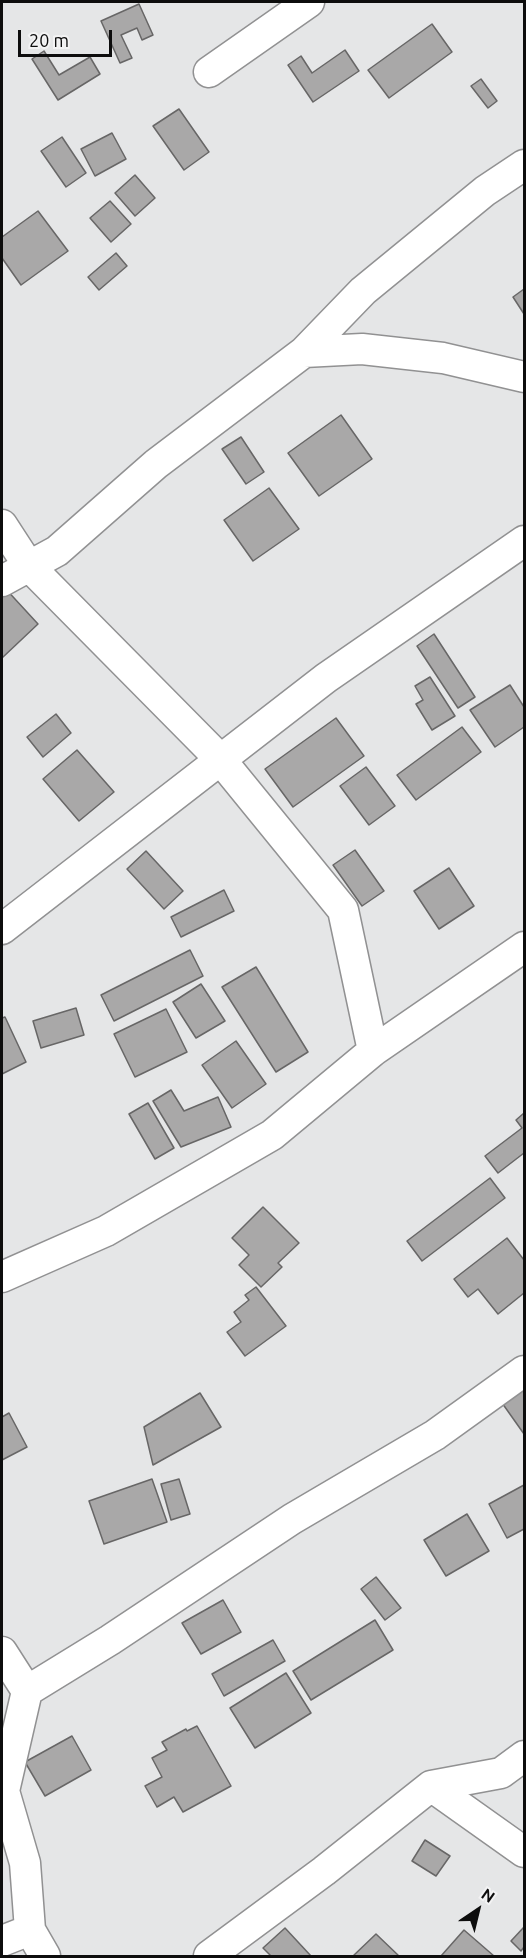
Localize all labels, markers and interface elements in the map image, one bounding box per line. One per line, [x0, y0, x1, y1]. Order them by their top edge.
scale bar [21, 18, 116, 56]
text: 20 m [29, 30, 69, 50]
north arrow [448, 1880, 508, 1940]
text: N [478, 1884, 498, 1906]

